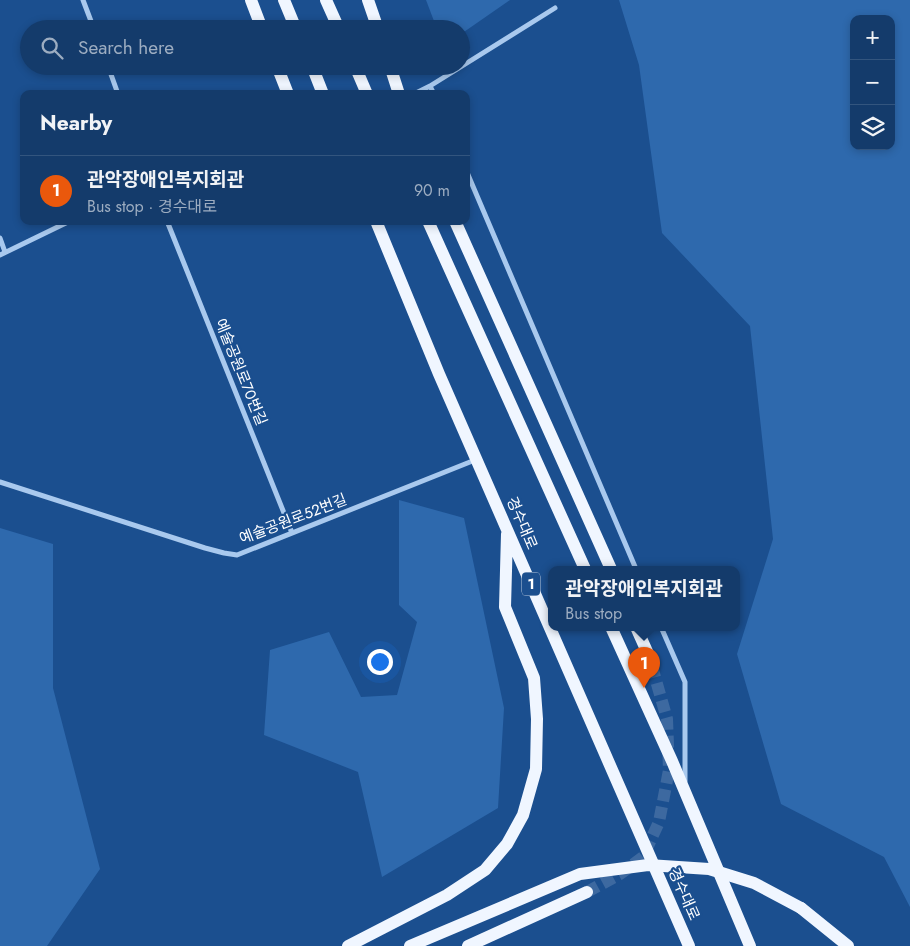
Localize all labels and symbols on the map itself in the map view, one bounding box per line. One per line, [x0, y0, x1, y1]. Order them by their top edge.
street label: 예술공원로70번길 [210, 315, 272, 429]
street label: 예술공원로52번길 [236, 488, 350, 550]
street label: 경수대로 [501, 493, 543, 553]
road number: 1 [522, 572, 540, 596]
pin: 1 [628, 647, 660, 688]
your location [367, 649, 393, 675]
street label: 경수대로 [663, 864, 705, 924]

